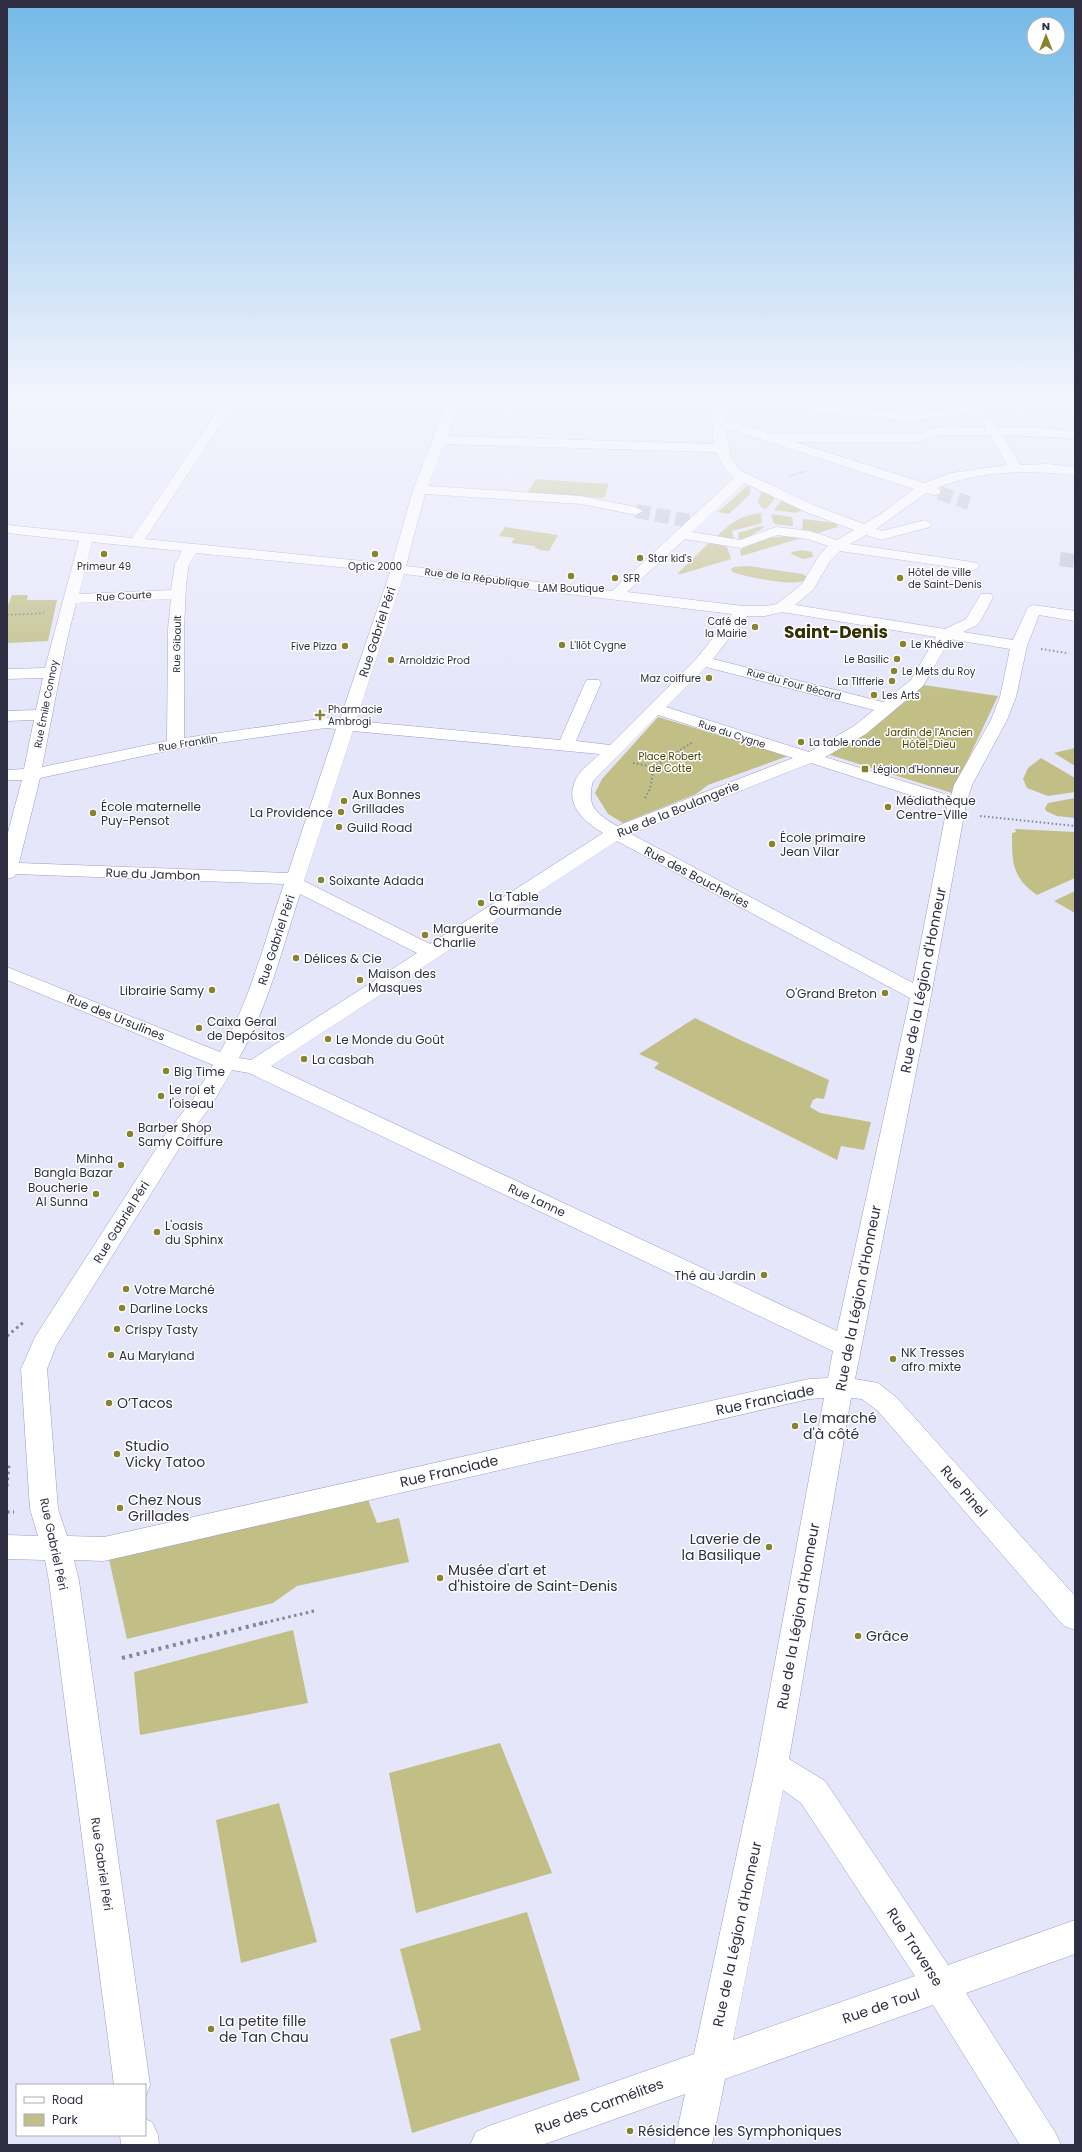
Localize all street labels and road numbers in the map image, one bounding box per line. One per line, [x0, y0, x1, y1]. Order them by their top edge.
street label: Rue de la République [424, 564, 530, 592]
street label: Rue Gabriel Péri [354, 585, 400, 679]
street label: Rue Courte [96, 587, 152, 605]
street label: Rue Gibault [169, 615, 185, 673]
street label: Rue Émile Connoy [30, 658, 62, 749]
street label: Rue du Four Bécard [745, 664, 843, 704]
street label: Rue du Cygne [696, 716, 768, 752]
street label: Rue Franklin [157, 731, 219, 755]
street label: Rue de la Boulangerie [614, 777, 742, 841]
street label: Rue des Boucheries [641, 842, 753, 912]
street label: Rue du Jambon [105, 864, 201, 884]
street label: Rue de la Légion d'Honneur [895, 885, 951, 1075]
street label: Rue Gabriel Péri [253, 893, 299, 987]
street label: Rue des Ursulines [64, 990, 168, 1044]
street label: Rue Gabriel Péri [89, 1178, 153, 1266]
street label: Rue Lanne [505, 1179, 569, 1221]
street label: Rue de la Légion d'Honneur [830, 1203, 886, 1393]
street label: Rue Franciade [714, 1380, 816, 1420]
street label: Rue Franciade [398, 1450, 500, 1492]
street label: Rue Pinel [936, 1461, 992, 1521]
street label: Rue Gabriel Péri [36, 1496, 72, 1592]
street label: Rue de la Légion d'Honneur [772, 1521, 824, 1711]
street label: Rue Gabriel Péri [87, 1816, 117, 1912]
street label: Rue de la Légion d'Honneur [708, 1840, 766, 2028]
street label: Rue Traverse [882, 1904, 948, 1990]
street label: Rue de Toul [840, 1983, 922, 2029]
street label: Rue des Carmélites [532, 2073, 666, 2139]

